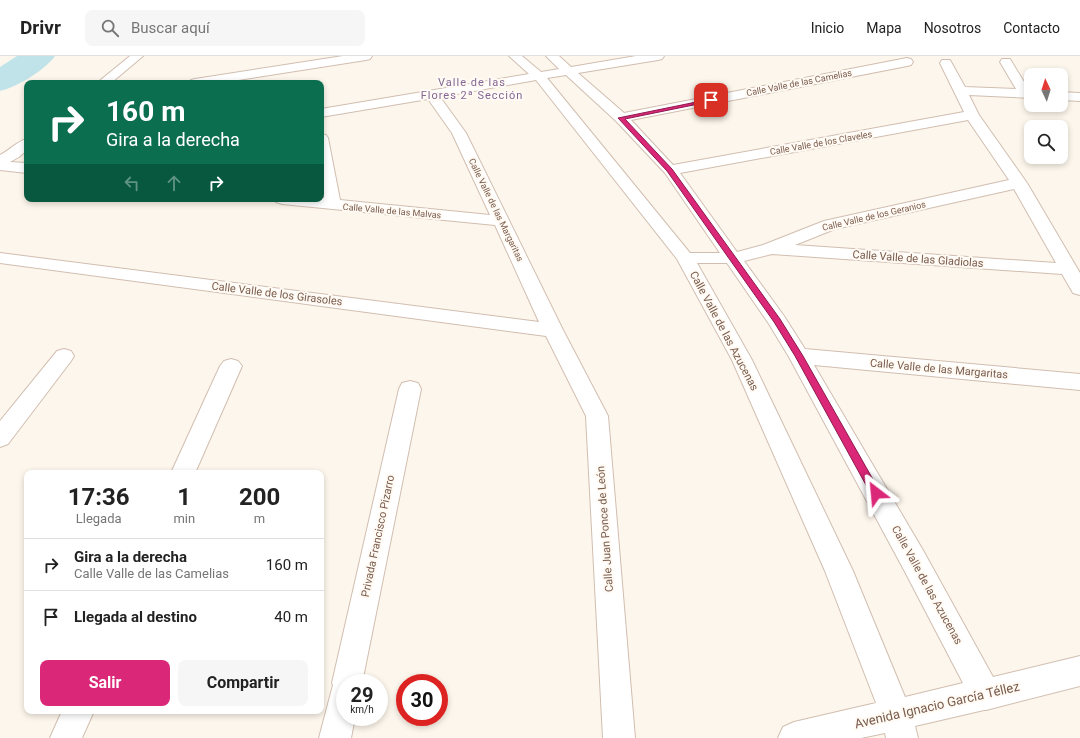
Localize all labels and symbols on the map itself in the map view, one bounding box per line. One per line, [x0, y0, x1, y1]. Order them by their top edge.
street label: Calle Valle de las Camelias [745, 68, 853, 98]
north arrow [1024, 68, 1068, 112]
district label: Valle de las Flores 2ª Sección [421, 76, 523, 102]
pin [694, 83, 728, 117]
street label: Calle Valle de los Claveles [769, 129, 873, 157]
street label: Calle Valle de las Margaritas [467, 157, 525, 263]
street label: Calle Valle de los Geranios [821, 199, 927, 233]
street label: Calle Valle de las Malvas [342, 202, 442, 220]
street label: Calle Valle de las Gladiolas [852, 248, 984, 270]
street label: Calle Valle de las Azucenas [687, 269, 761, 393]
street label: Calle Valle de los Girasoles [211, 280, 343, 309]
street label: Calle Valle de las Margaritas [869, 356, 1009, 382]
street label: Calle Juan Ponce de León [594, 466, 616, 592]
position arrow [855, 472, 897, 514]
street label: Privada Francisco Pizarro [359, 474, 397, 598]
street label: Calle Valle de las Azucenas [889, 523, 965, 647]
speed limit sign: 30 [396, 674, 448, 726]
street label: Avenida Ignacio García Téllez [853, 679, 1021, 731]

